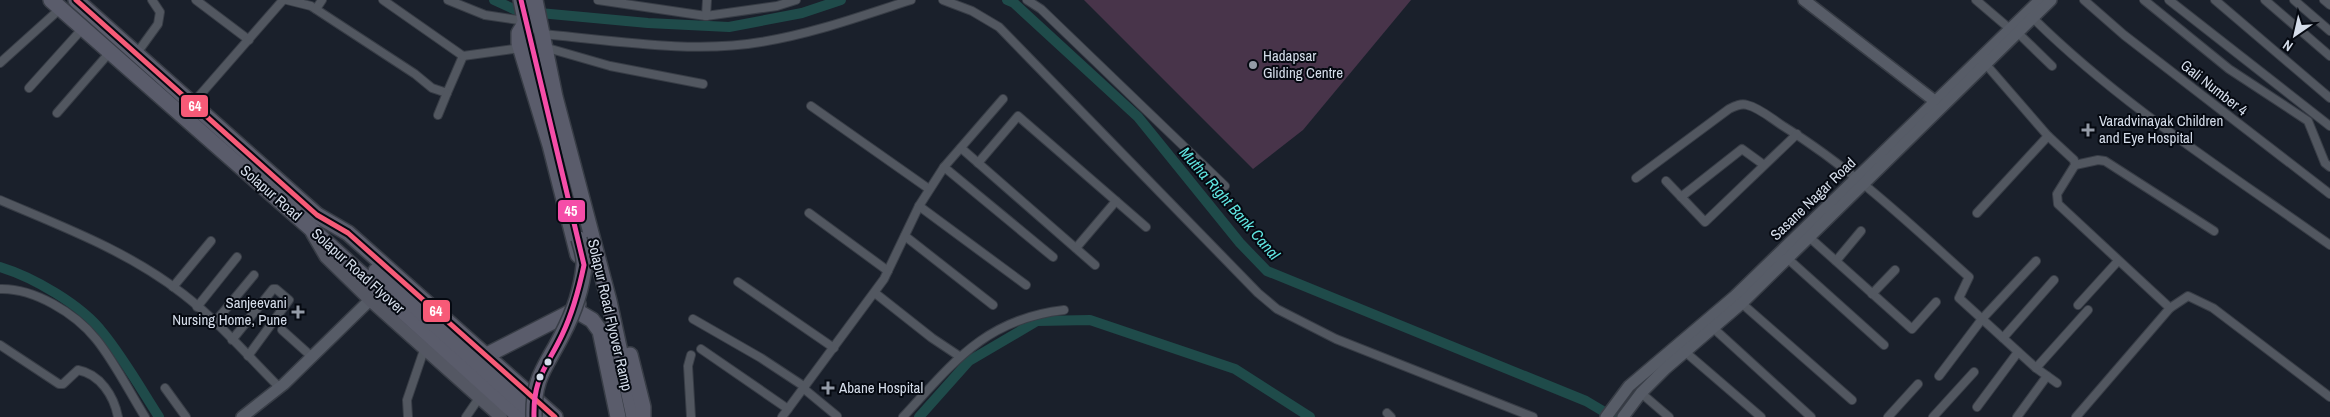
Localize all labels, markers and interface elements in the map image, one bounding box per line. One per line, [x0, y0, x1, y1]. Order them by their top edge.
north arrow [2270, 10, 2320, 60]
text: N [2279, 36, 2296, 56]
place label: Hadapsar Gliding Centre [1263, 45, 1343, 83]
street label: Gali Number 4 [2176, 55, 2252, 121]
marker: Hadapsar Gliding Centre [1247, 59, 1259, 71]
line badge: 64 [180, 94, 209, 118]
text: 64 [189, 97, 202, 115]
place label: Varadvinayak Children and Eye Hospital [2099, 110, 2223, 148]
marker: Varadvinayak Children and Eye Hospital [2081, 123, 2095, 137]
water label: Mutha Right Bank Canal [1175, 142, 1286, 265]
street label: Sasane Nagar Road [1765, 152, 1860, 245]
street label: Solapur Road [236, 160, 307, 225]
line badge: 45 [557, 199, 586, 223]
text: 45 [565, 202, 578, 220]
street label: Solapur Road Flyover [307, 223, 410, 318]
street label: Solapur Road Flyover Ramp [583, 237, 638, 393]
place label: Sanjeevani Nursing Home, Pune [172, 292, 287, 330]
line badge: 64 [422, 299, 451, 323]
text: 64 [430, 302, 443, 320]
marker: Sanjeevani Nursing Home, Pune [291, 305, 305, 319]
unlabelled marker [543, 357, 553, 367]
unlabelled marker [535, 372, 545, 382]
place label: Abane Hospital [838, 377, 923, 398]
marker: Abane Hospital [821, 381, 835, 395]

